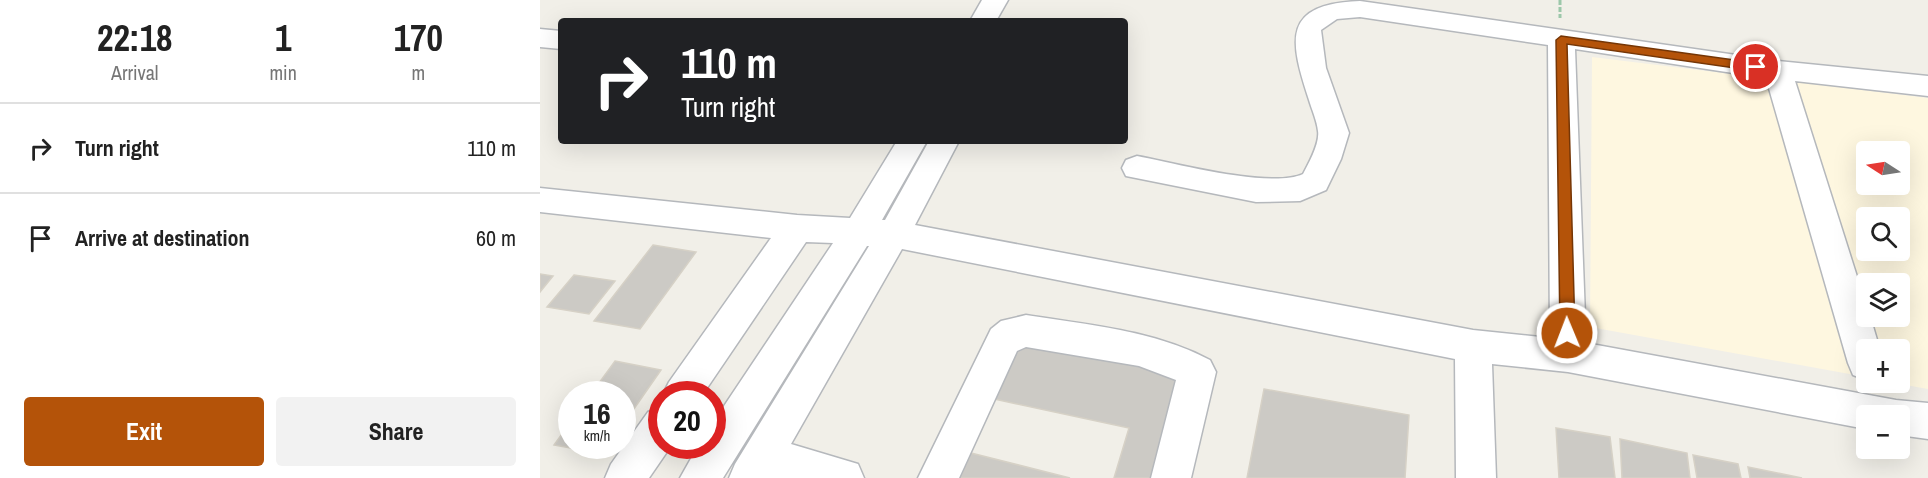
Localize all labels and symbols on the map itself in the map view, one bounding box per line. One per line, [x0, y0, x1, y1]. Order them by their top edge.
pin [1730, 41, 1781, 92]
north arrow [1856, 141, 1910, 195]
position arrow [1535, 301, 1599, 365]
speed limit sign: 20 [648, 381, 726, 459]

